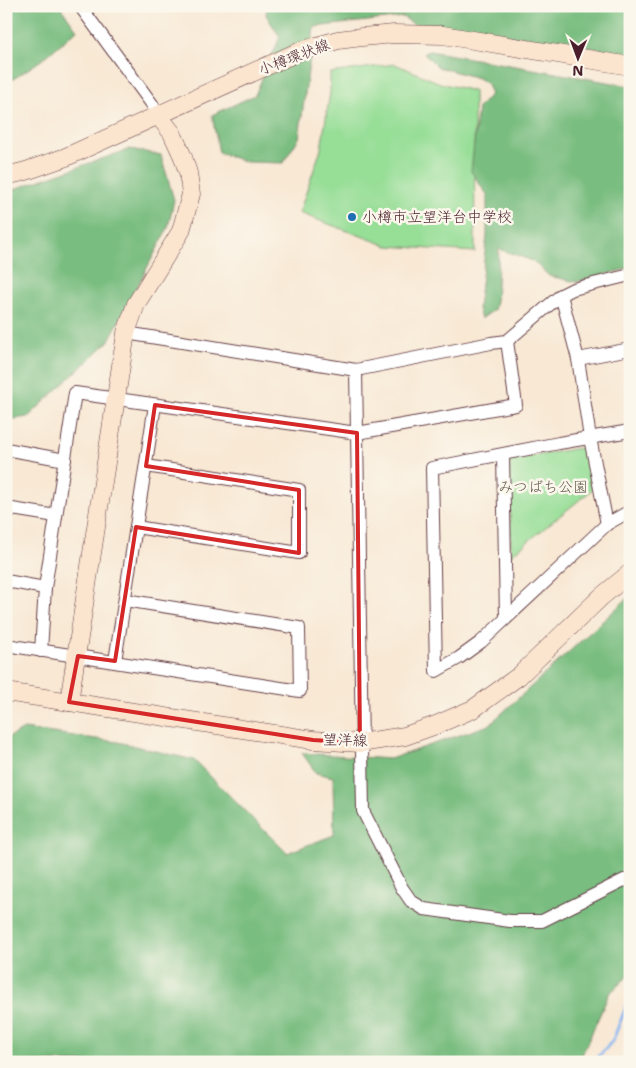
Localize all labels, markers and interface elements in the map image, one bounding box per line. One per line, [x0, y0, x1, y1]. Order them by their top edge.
north arrow [554, 32, 604, 82]
street label: 小樽環状線 [255, 34, 333, 80]
text: N [572, 62, 583, 80]
place label: 小樽市立望洋台中学校 [362, 207, 512, 227]
marker: 小樽市立望洋台中学校 [346, 211, 358, 223]
park label: みつばち公園 [498, 477, 588, 497]
street label: 望洋線 [322, 730, 368, 750]

